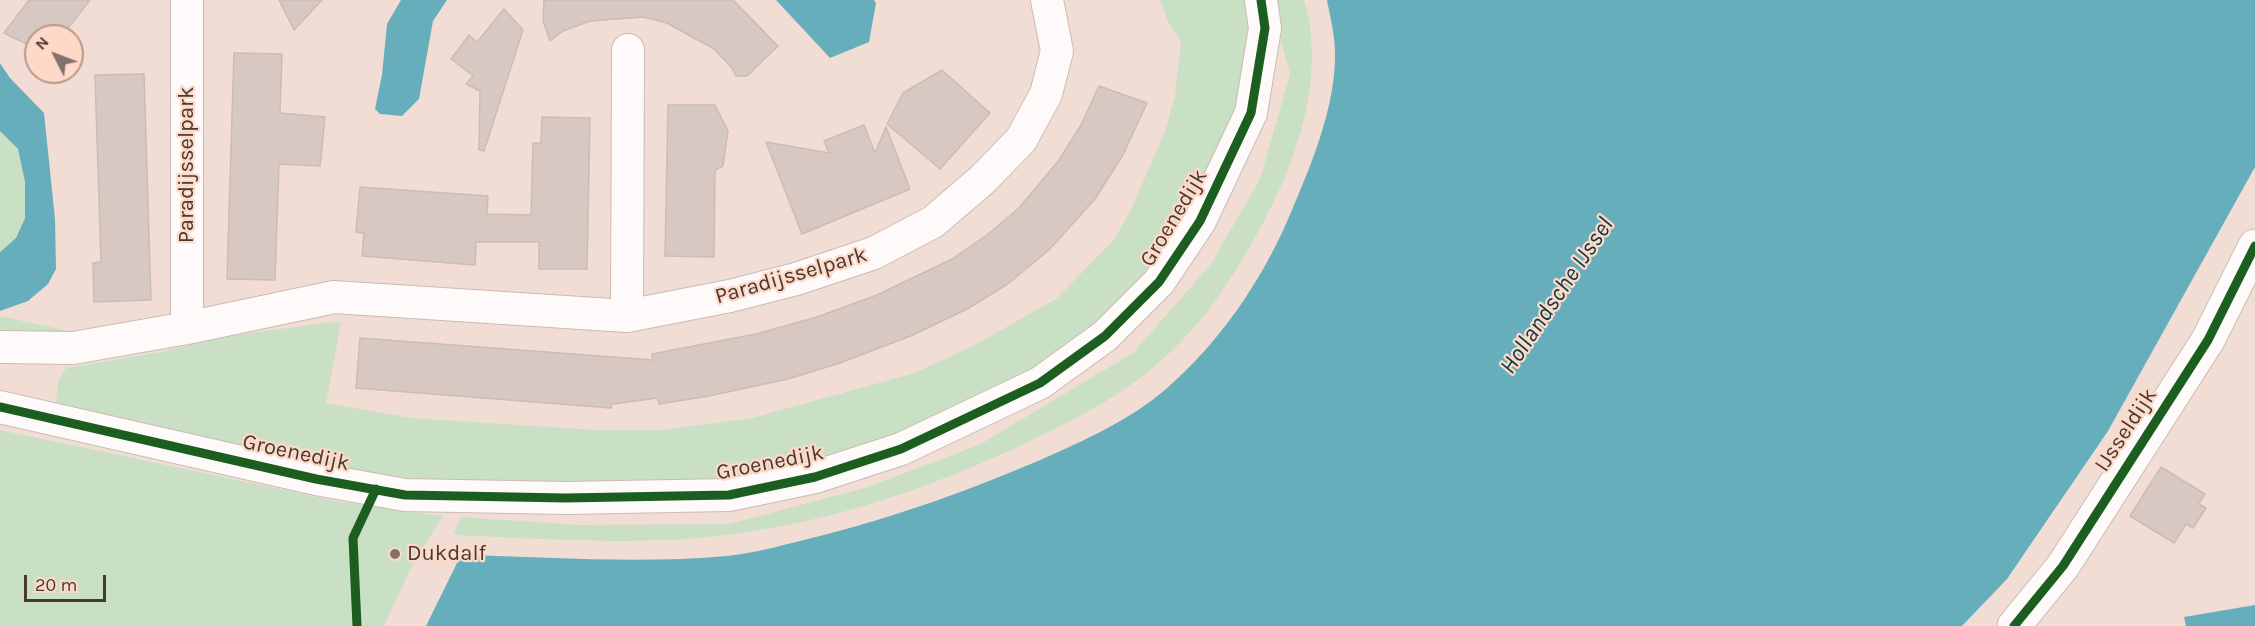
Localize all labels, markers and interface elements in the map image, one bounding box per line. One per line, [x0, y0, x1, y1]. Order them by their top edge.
north arrow [24, 24, 84, 84]
text: N [31, 32, 53, 54]
street label: Paradijsselpark [174, 87, 200, 243]
street label: Groenedijk [1135, 165, 1213, 271]
water label: Hollandsche IJssel [1494, 212, 1620, 380]
street label: Paradijsselpark [712, 242, 870, 310]
street label: IJsseldijk [2089, 383, 2163, 477]
street label: Groenedijk [240, 429, 352, 477]
street label: Groenedijk [714, 440, 826, 486]
place label: Dukdalf [407, 541, 486, 567]
marker: Dukdalf [388, 547, 402, 561]
scale bar [27, 563, 110, 601]
text: 20 m [35, 574, 77, 596]

